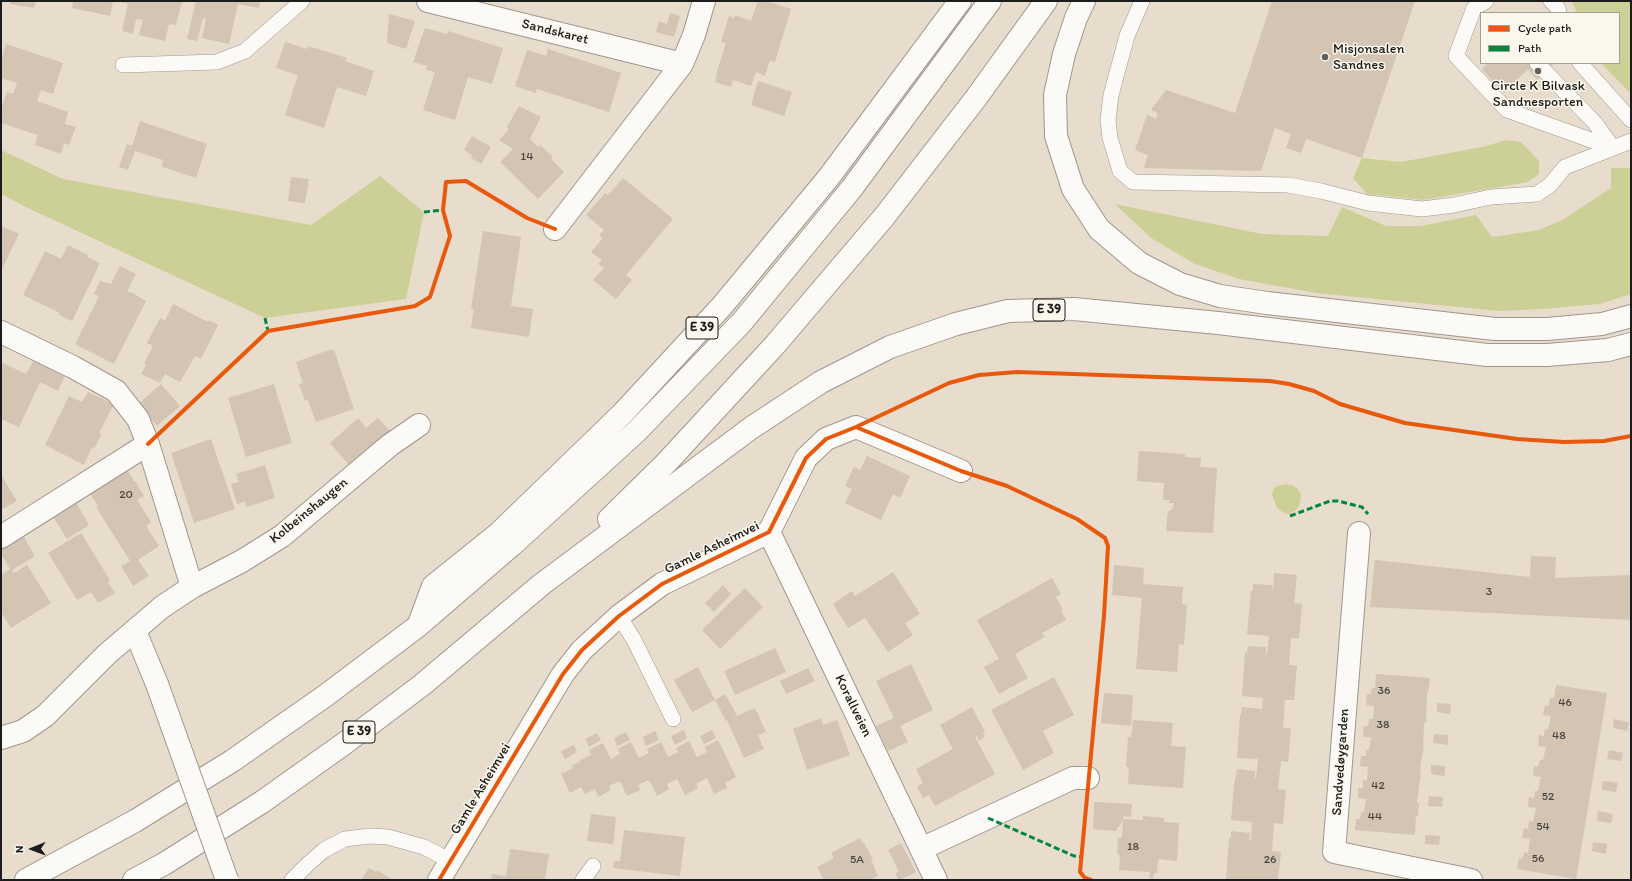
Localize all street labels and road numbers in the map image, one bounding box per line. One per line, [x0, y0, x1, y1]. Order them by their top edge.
street label: Sandskaret [520, 16, 590, 48]
road number: E 39 [1033, 299, 1065, 321]
road number: E 39 [686, 317, 718, 339]
street label: Kolbeinshaugen [267, 474, 351, 548]
street label: Gamle Asheimvei [662, 518, 762, 578]
street label: Korallveien [831, 672, 875, 740]
street label: Sandvedøygarden [1329, 708, 1353, 816]
road number: E 39 [343, 721, 375, 743]
street label: Gamle Asheimvei [447, 740, 515, 838]

